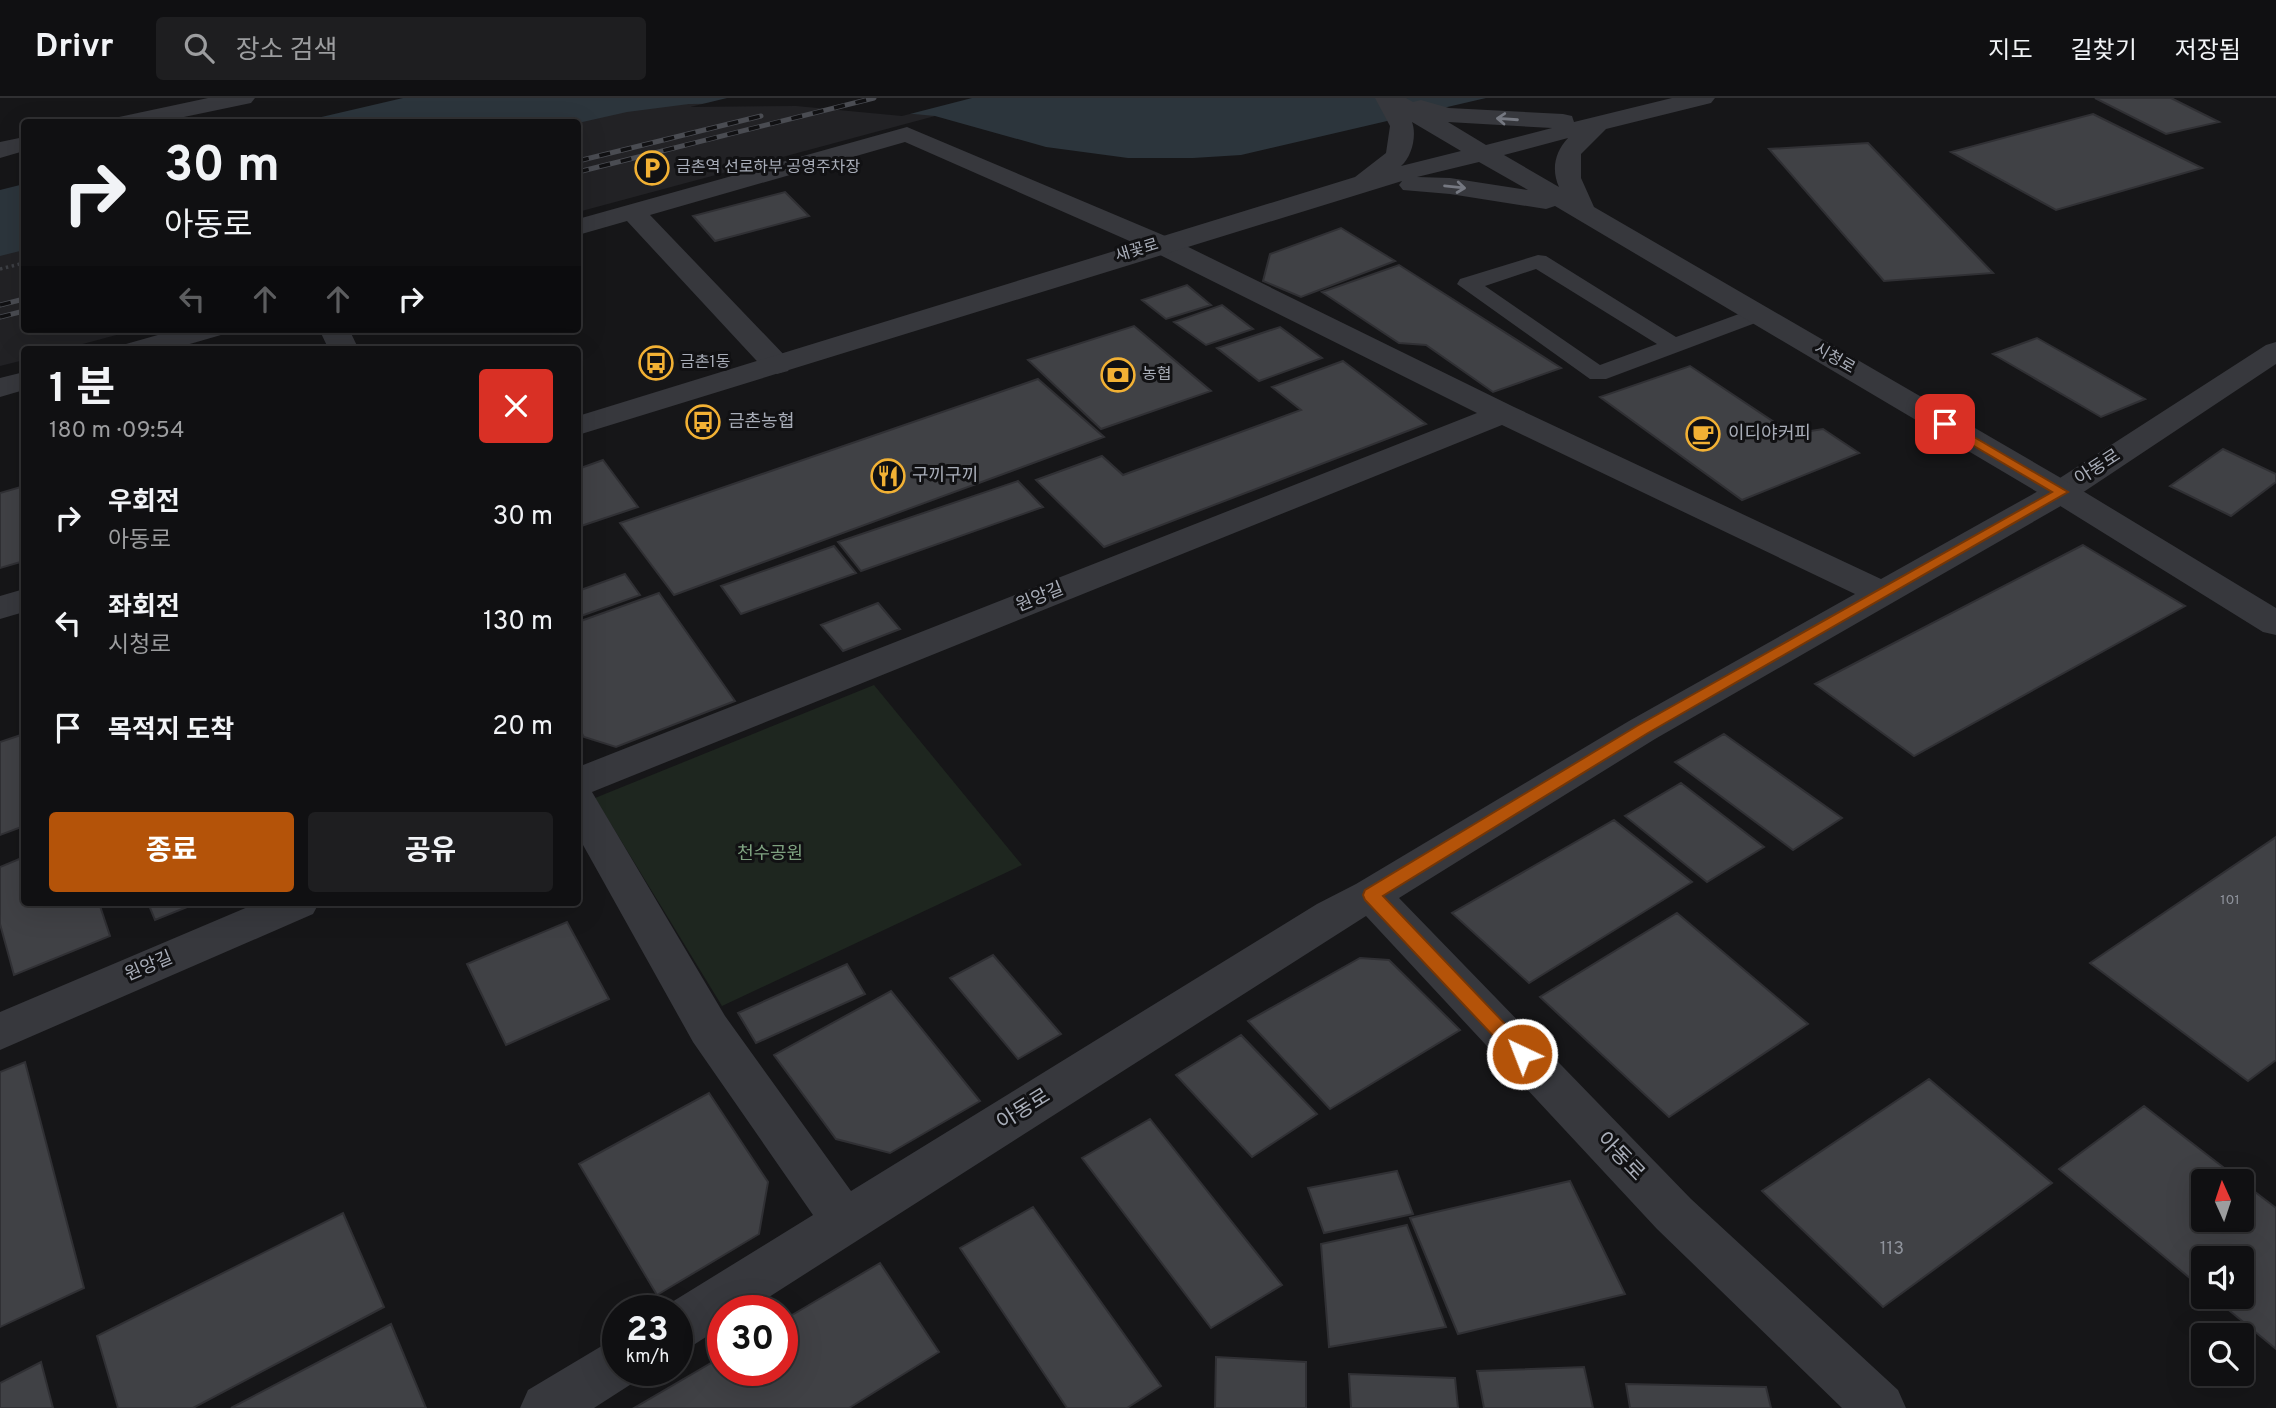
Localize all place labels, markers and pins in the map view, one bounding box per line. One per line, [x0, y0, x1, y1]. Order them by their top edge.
parking icon: 금촌역 선로하부 공영주차장 [633, 149, 671, 187]
place label: 금촌역 선로하부 공영주차장 [676, 158, 860, 178]
bus stop icon: 금촌1동 [637, 344, 675, 382]
place label: 금촌1동 [680, 353, 730, 373]
bank icon: 농협 [1099, 356, 1137, 394]
place label: 농협 [1142, 365, 1171, 385]
pin [1915, 394, 1975, 454]
bus stop icon: 금촌농협 [684, 403, 722, 441]
place label: 금촌농협 [728, 411, 794, 434]
cafe icon: 이디야커피 [1684, 415, 1722, 453]
place label: 이디야커피 [1728, 423, 1811, 446]
restaurant icon: 구끼구끼 [869, 457, 907, 495]
place label: 구끼구끼 [912, 465, 978, 488]

